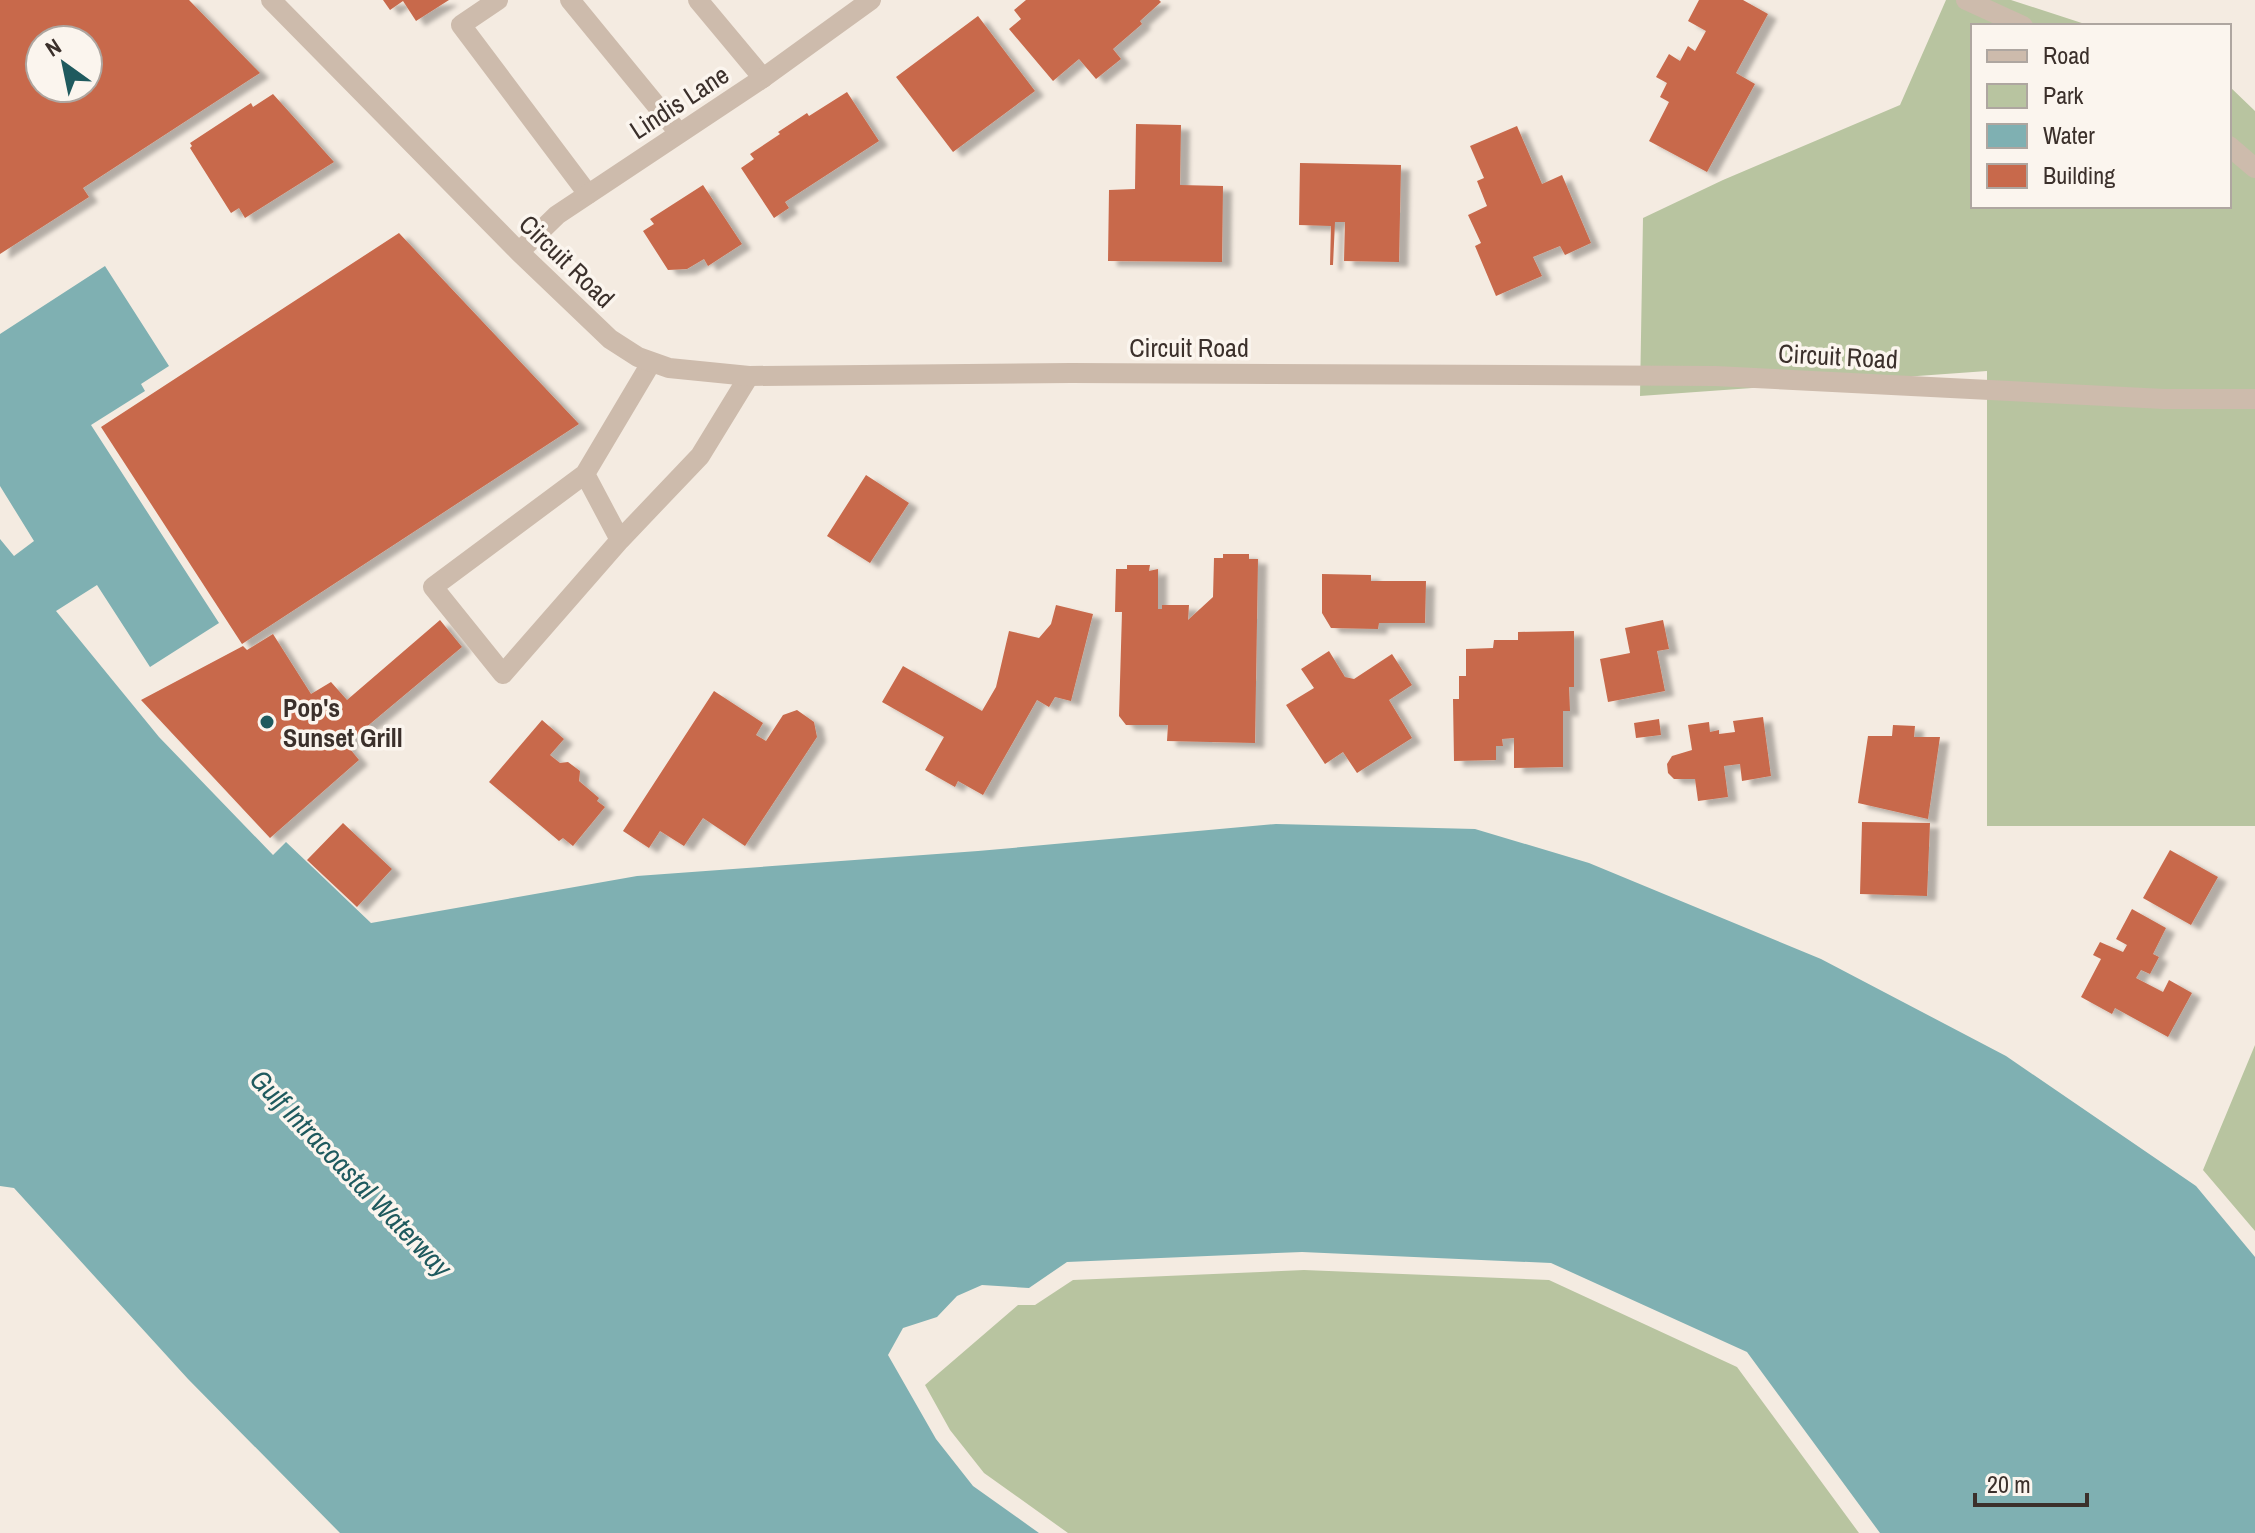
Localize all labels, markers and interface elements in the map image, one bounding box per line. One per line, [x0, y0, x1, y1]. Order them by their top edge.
north arrow [24, 24, 104, 104]
legend [1971, 24, 2231, 208]
text: N [39, 31, 67, 63]
text: Road [2043, 39, 2090, 71]
street label: Lindis Lane [623, 57, 735, 147]
text: Park [2043, 79, 2084, 111]
text: Water [2043, 119, 2095, 151]
text: Building [2043, 159, 2115, 191]
street label: Circuit Road [512, 207, 622, 315]
street label: Circuit Road [1129, 330, 1249, 365]
street label: Circuit Road [1777, 335, 1899, 377]
place label: Pop's Sunset Grill [283, 690, 403, 755]
marker: Pop's Sunset Grill [258, 713, 276, 731]
water label: Gulf Intracoastal Waterway [242, 1061, 461, 1286]
scale bar [1975, 1457, 2087, 1507]
text: 20 m [1987, 1468, 2031, 1500]

